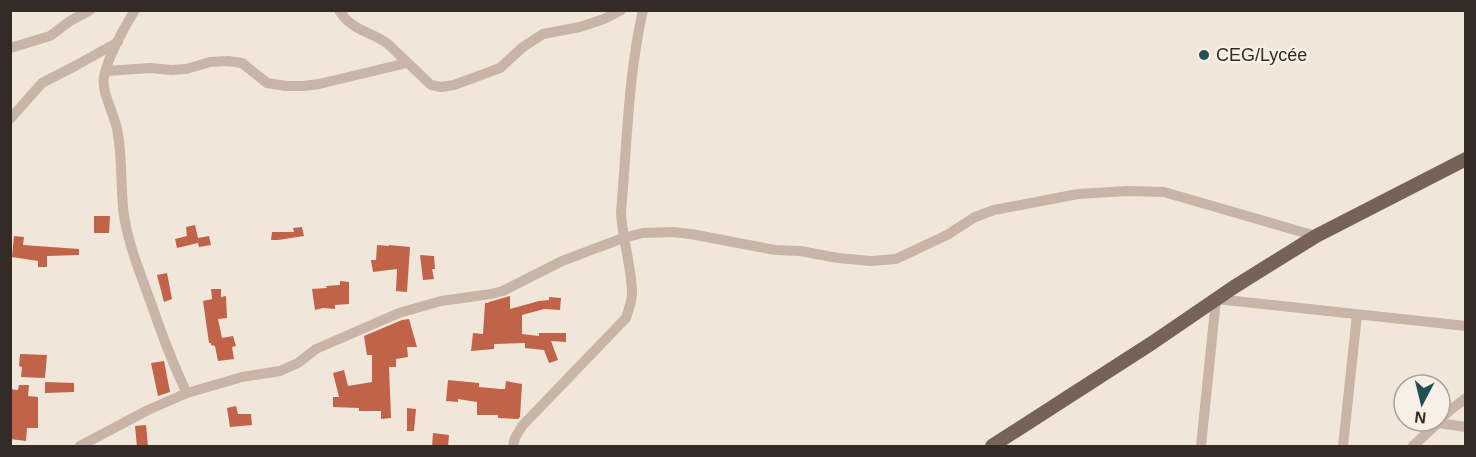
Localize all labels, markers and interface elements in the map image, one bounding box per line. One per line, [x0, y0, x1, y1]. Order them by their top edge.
place label: CEG/Lycée [1216, 45, 1307, 65]
marker: CEG/Lycée [1197, 48, 1211, 62]
north arrow [1392, 373, 1452, 433]
text: N [1413, 408, 1427, 427]

